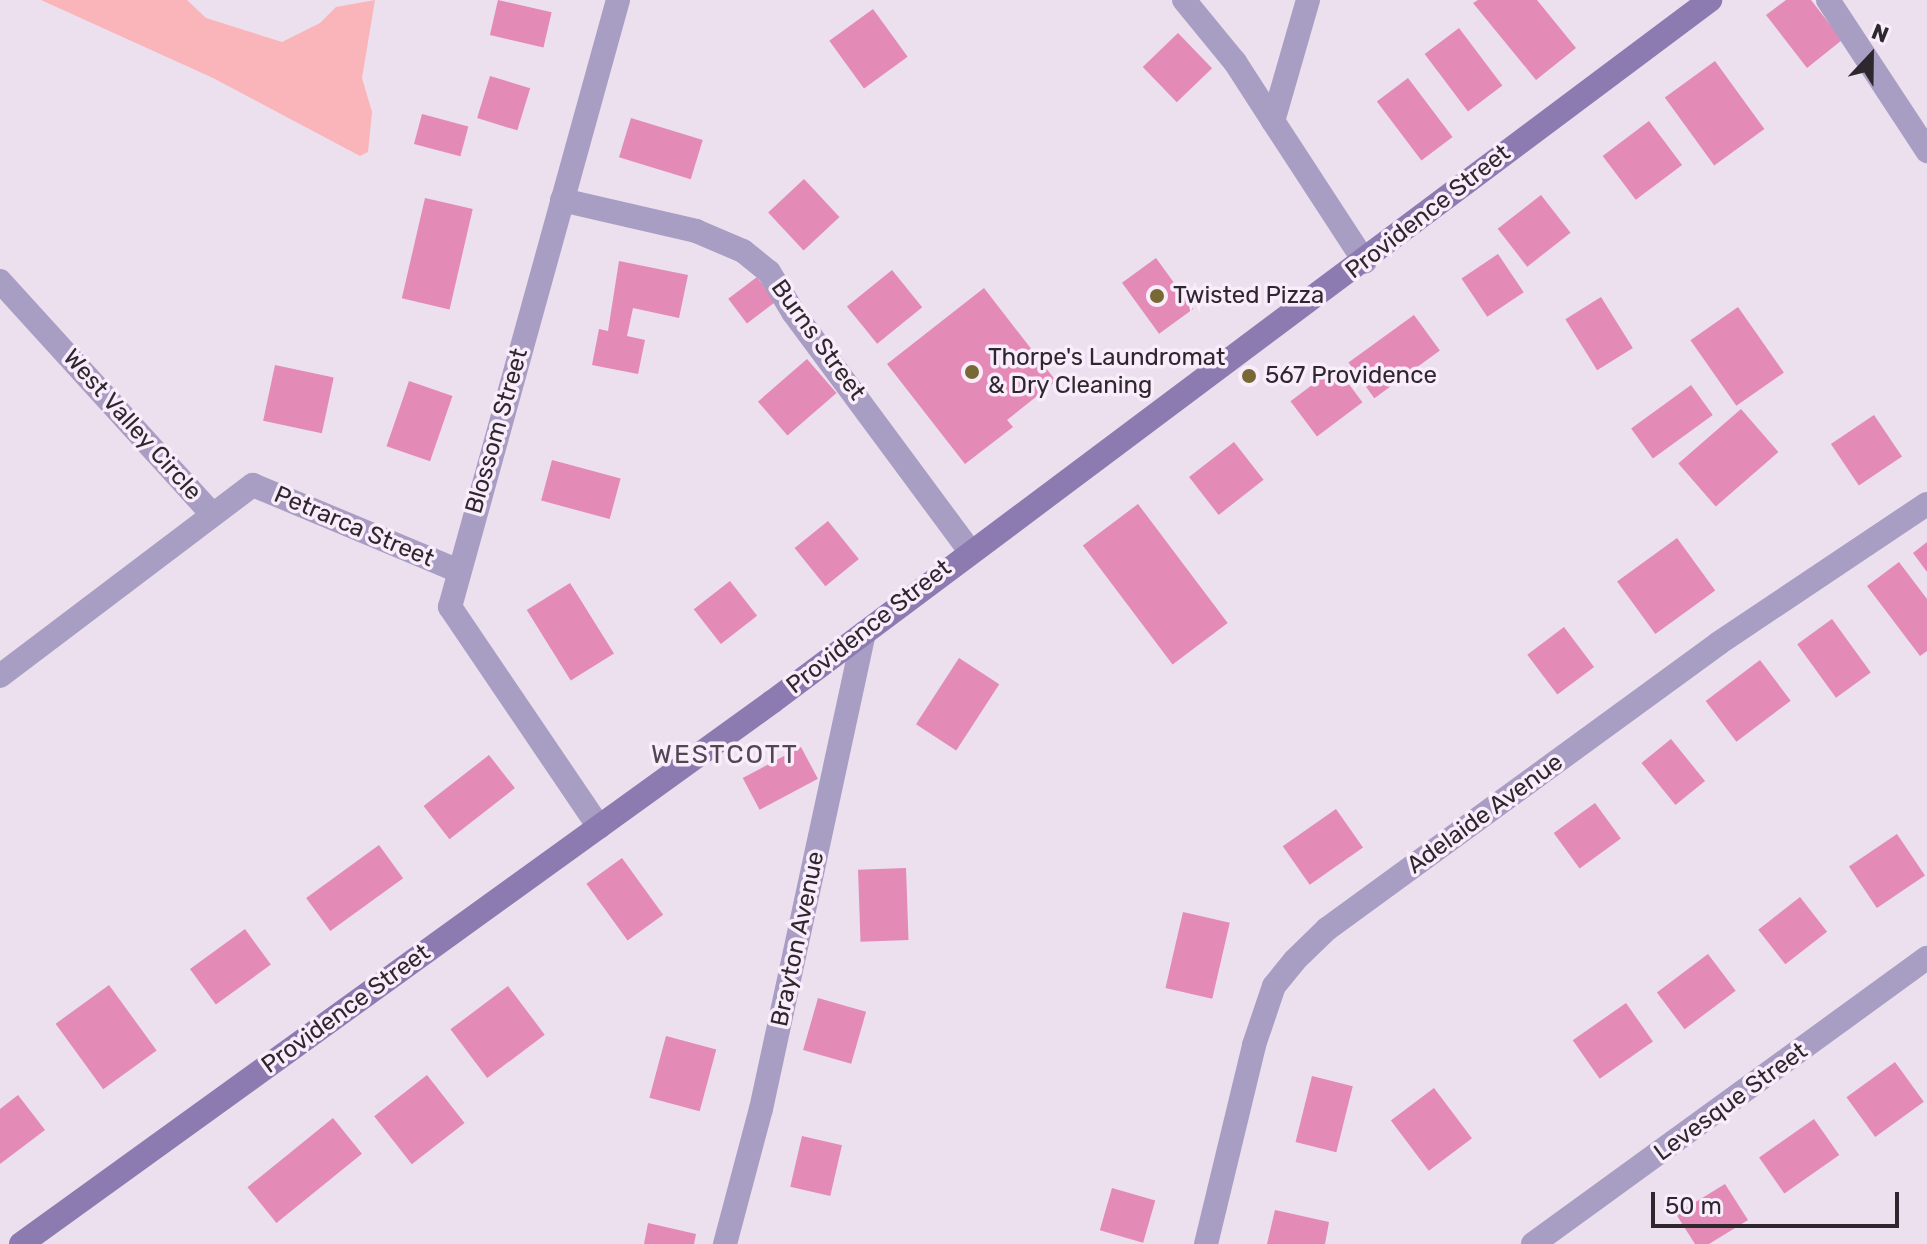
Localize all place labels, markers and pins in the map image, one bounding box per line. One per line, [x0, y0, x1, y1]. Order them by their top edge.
place label: Twisted Pizza [1173, 282, 1324, 310]
marker: Twisted Pizza [1148, 287, 1166, 305]
place label: Thorpe's Laundromat & Dry Cleaning [988, 344, 1225, 400]
place label: 567 Providence [1265, 362, 1437, 390]
marker: Thorpe's Laundromat & Dry Cleaning [963, 363, 981, 381]
marker: 567 Providence [1240, 367, 1258, 385]

